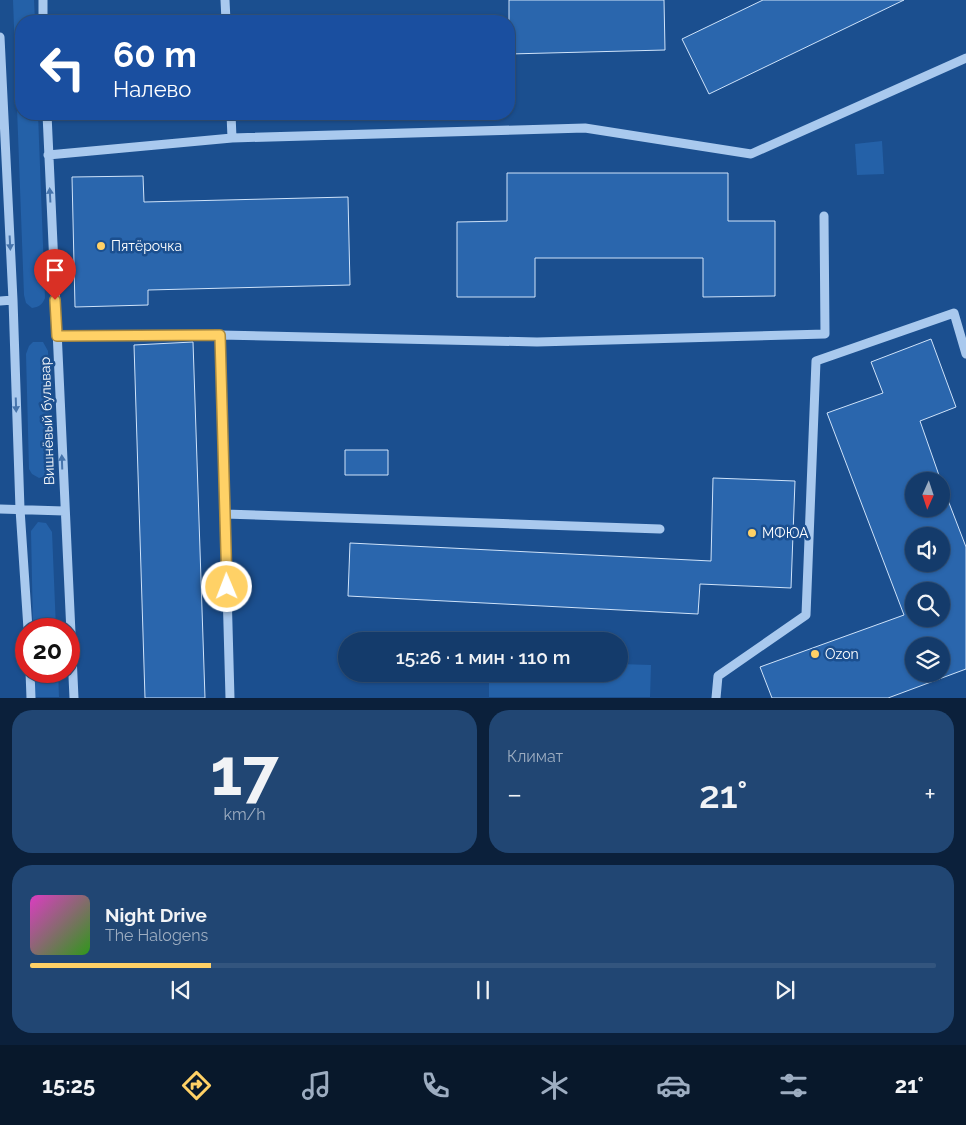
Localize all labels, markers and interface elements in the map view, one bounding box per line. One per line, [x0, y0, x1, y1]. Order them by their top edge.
text: 60 m [113, 34, 197, 75]
icon: left [30, 35, 95, 100]
text: Налево [113, 76, 191, 102]
one-way arrow [46, 187, 54, 203]
one-way arrow [6, 235, 14, 251]
place label: Пятёрочка [111, 238, 182, 254]
marker: Пятёрочка [95, 240, 107, 252]
pin [34, 249, 76, 300]
icon: arrive [41, 256, 69, 284]
street label: Вишнёвый бульвар [37, 356, 57, 485]
one-way arrow [13, 397, 21, 413]
one-way arrow [58, 454, 66, 470]
north arrow [905, 472, 950, 518]
map controls [905, 472, 950, 682]
place label: МФЮА [762, 525, 809, 541]
marker: МФЮА [746, 527, 758, 539]
button: sound [905, 527, 950, 572]
position arrow [200, 560, 252, 612]
button: search [905, 582, 950, 627]
speed limit sign: 20 [15, 618, 80, 683]
button: layers [905, 637, 950, 682]
text: 15:26 · 1 мин · 110 m [396, 646, 570, 668]
place label: Ozon [825, 646, 859, 662]
marker: Ozon [809, 648, 821, 660]
text: 17 [210, 734, 279, 810]
text: Климат [507, 747, 563, 766]
text: 21° [699, 772, 747, 817]
text: − [507, 778, 522, 811]
text: + [924, 778, 936, 811]
text: km/h [223, 805, 266, 824]
text: Night Drive [105, 904, 207, 926]
text: The Halogens [105, 926, 208, 945]
icon: previous [167, 976, 195, 1004]
icon: pause [469, 976, 497, 1004]
icon: next [771, 976, 799, 1004]
icon: directions [179, 1068, 214, 1103]
icon: music [299, 1068, 334, 1103]
icon: phone [418, 1068, 453, 1103]
icon: climate [537, 1068, 572, 1103]
icon: car [656, 1068, 691, 1103]
icon: filters [776, 1068, 811, 1103]
text: 15:25 [42, 1072, 95, 1098]
text: 21° [895, 1072, 924, 1098]

